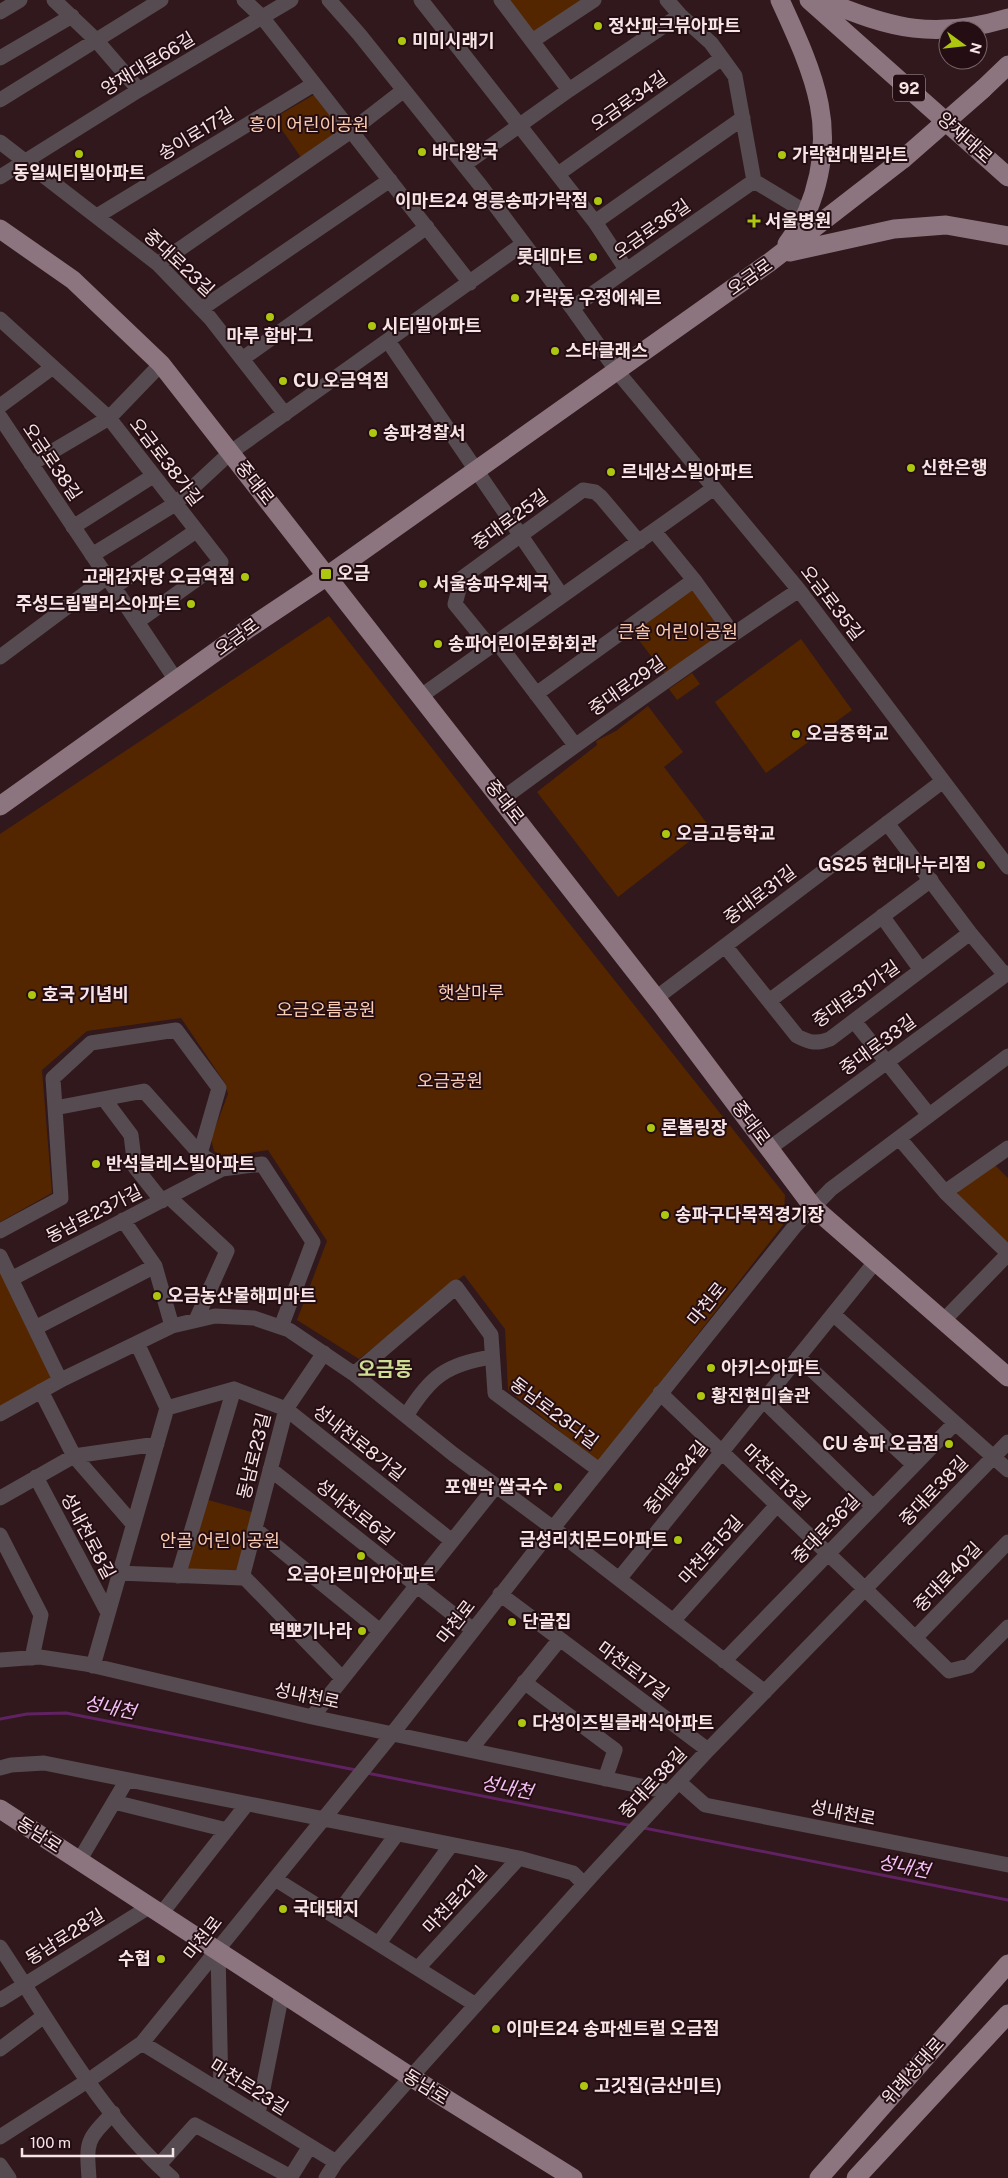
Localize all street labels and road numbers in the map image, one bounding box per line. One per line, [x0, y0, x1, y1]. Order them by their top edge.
street label: 양재대로66길 [97, 28, 198, 100]
street label: 오금로34길 [586, 67, 671, 135]
road number: 92 [893, 75, 925, 102]
street label: 송이로17길 [154, 103, 237, 164]
street label: 양재대로 [934, 108, 997, 168]
street label: 오금로36길 [609, 195, 694, 263]
street label: 중대로23길 [140, 225, 219, 300]
street label: 오금로 [723, 254, 776, 299]
street label: 오금로38가길 [126, 414, 207, 510]
street label: 오금로38길 [19, 419, 86, 505]
street label: 중대로 [232, 457, 279, 509]
street label: 중대로25길 [468, 485, 552, 554]
street label: 오금로35길 [797, 561, 868, 644]
street label: 오금로 [210, 613, 263, 660]
street label: 중대로29길 [585, 652, 669, 719]
street label: 중대로 [482, 776, 529, 828]
street label: 중대로31길 [719, 861, 800, 929]
street label: 중대로31가길 [808, 956, 903, 1031]
street label: 중대로33길 [836, 1010, 920, 1079]
street label: 중대로 [728, 1097, 775, 1149]
street label: 동남로23가길 [42, 1180, 145, 1247]
street label: 마천로 [683, 1278, 730, 1330]
street label: 동남로23다길 [506, 1373, 602, 1453]
street label: 성내천로8가길 [309, 1400, 410, 1485]
street label: 동남로23길 [233, 1410, 274, 1501]
street label: 중대로34길 [639, 1437, 712, 1519]
street label: 마천로13길 [739, 1440, 814, 1514]
street label: 중대로38길 [895, 1451, 972, 1530]
street label: 성내천로6길 [312, 1474, 399, 1549]
street label: 성내천로8길 [57, 1489, 120, 1582]
street label: 중대로36길 [787, 1489, 864, 1568]
street label: 마천로15길 [674, 1511, 747, 1588]
street label: 중대로40길 [909, 1537, 986, 1616]
street label: 마천로 [432, 1596, 479, 1648]
street label: 마천로17길 [593, 1637, 673, 1704]
street label: 성내천로 [273, 1678, 342, 1713]
street label: 중대로38길 [615, 1743, 691, 1822]
street label: 성내천로 [809, 1796, 878, 1829]
street label: 동남로 [13, 1812, 66, 1857]
street label: 마천로21길 [418, 1862, 491, 1938]
street label: 동남로28길 [22, 1904, 108, 1969]
street label: 마천로 [179, 1912, 226, 1964]
street label: 위례성대로 [877, 2033, 948, 2108]
street label: 마천로23길 [206, 2054, 292, 2119]
street label: 동남로 [400, 2065, 453, 2109]

